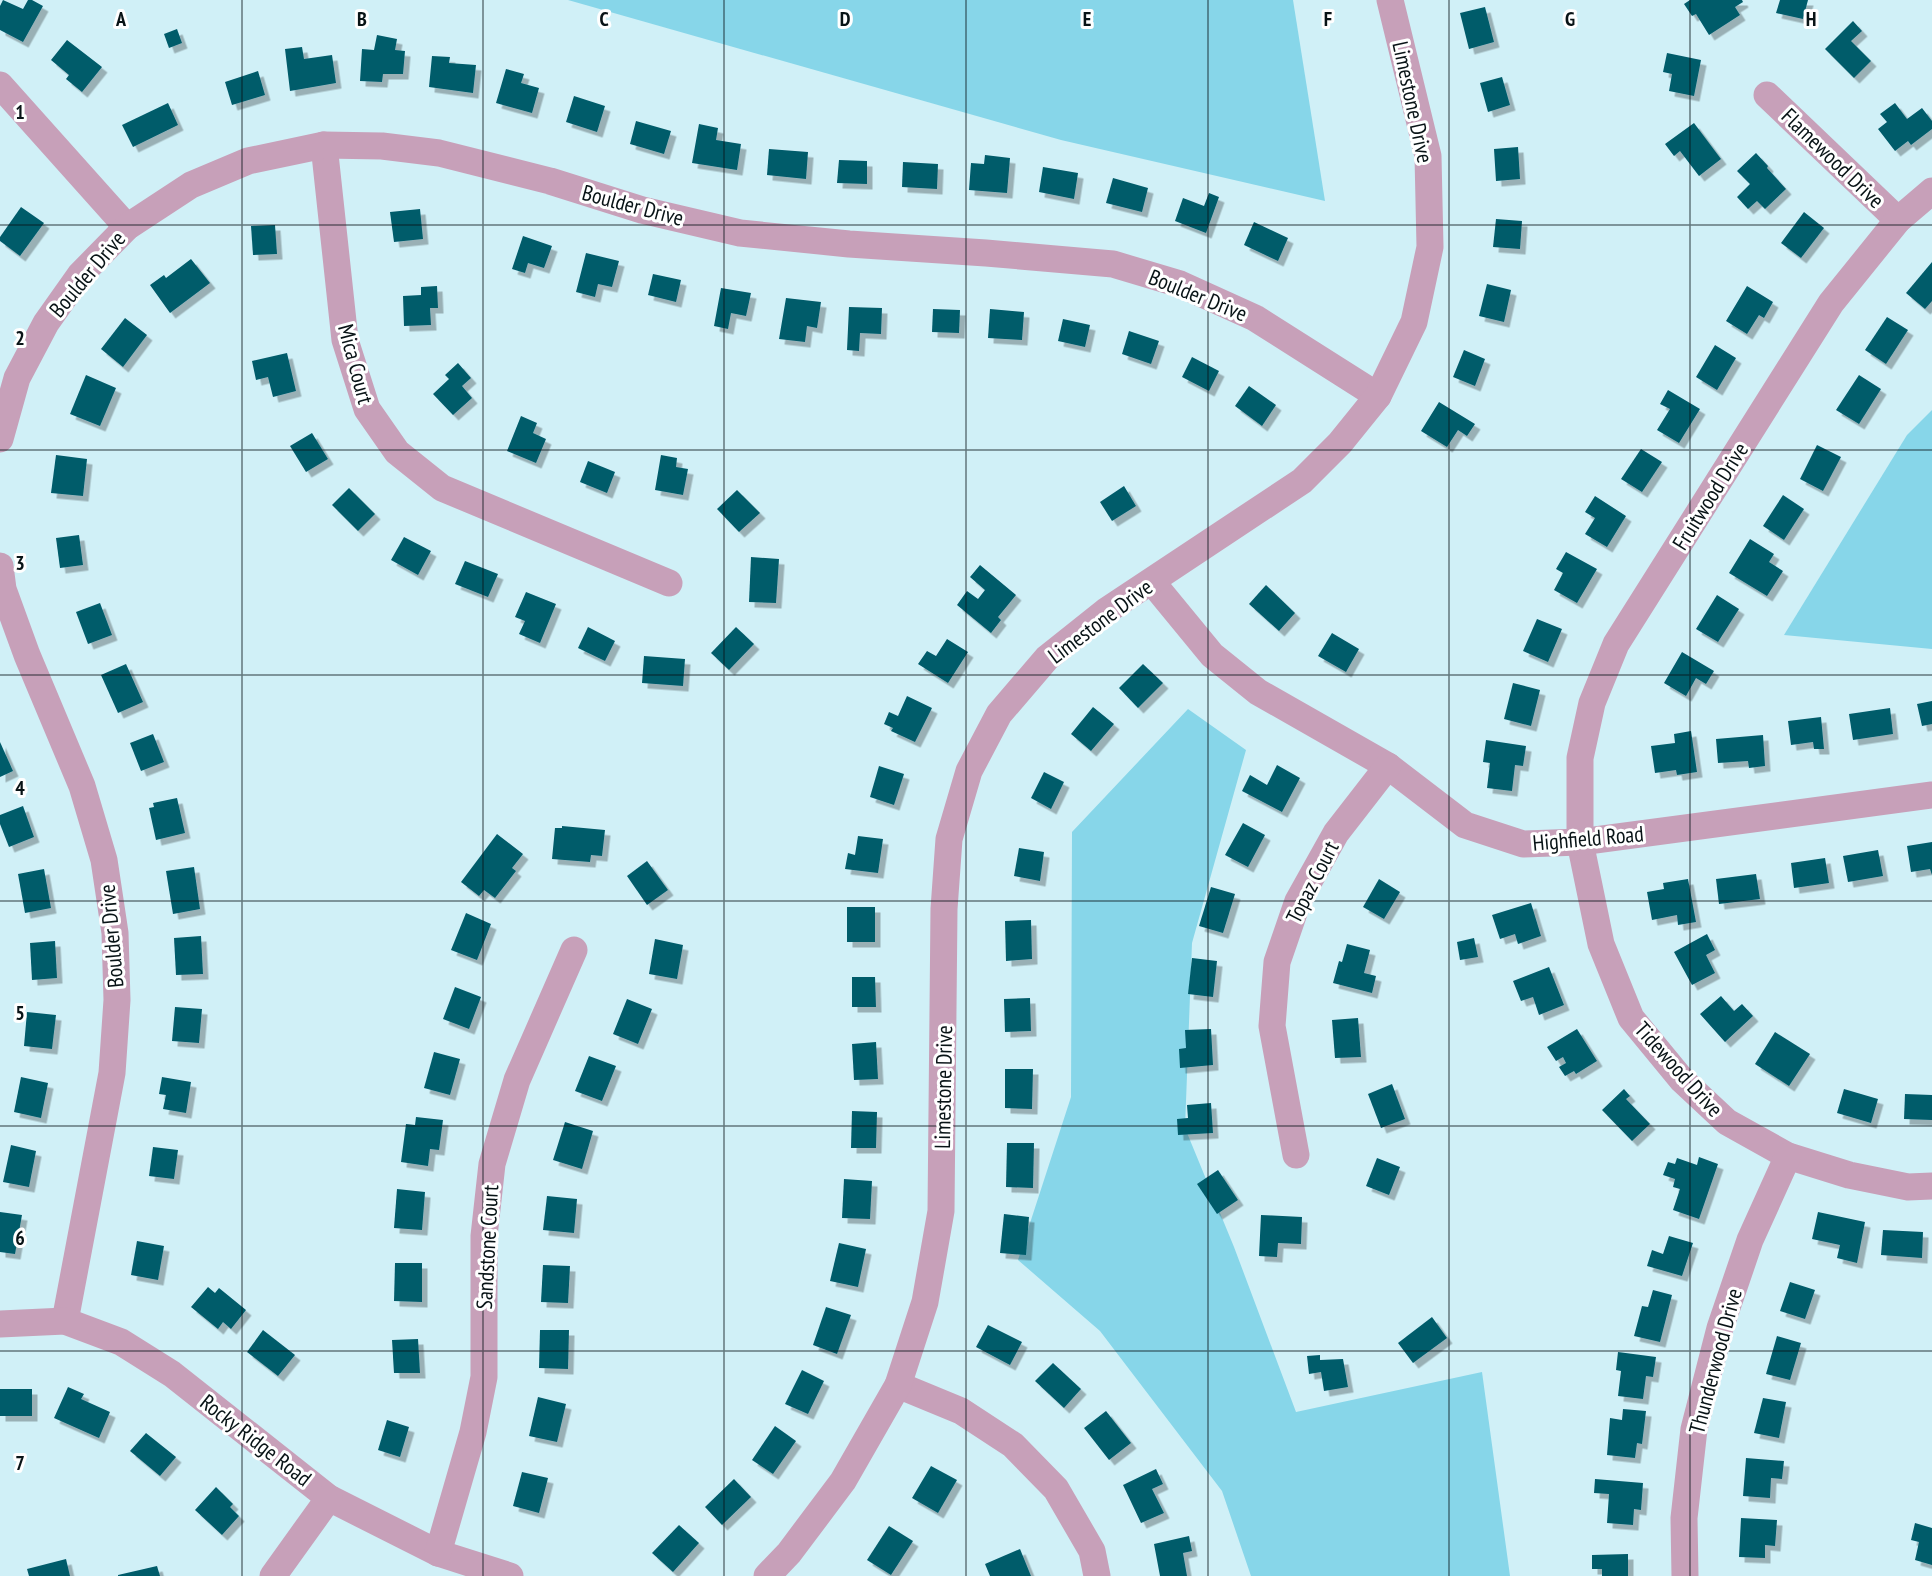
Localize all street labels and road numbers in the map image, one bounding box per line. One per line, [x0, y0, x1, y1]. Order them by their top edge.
street label: Limestone Drive [1386, 39, 1440, 165]
street label: Flamewood Drive [1776, 102, 1890, 214]
street label: Boulder Drive [579, 178, 687, 232]
street label: Boulder Drive [43, 225, 131, 323]
street label: Boulder Drive [1145, 263, 1251, 327]
street label: Mica Court [332, 321, 380, 407]
street label: Fruitwood Drive [1666, 437, 1754, 555]
street label: Limestone Drive [1042, 573, 1158, 669]
street label: Highfield Road [1531, 819, 1645, 857]
street label: Topaz Court [1279, 836, 1345, 928]
street label: Boulder Drive [93, 883, 129, 989]
street label: Tidewood Drive [1629, 1015, 1729, 1123]
street label: Limestone Drive [928, 1025, 958, 1149]
street label: Sandstone Court [470, 1184, 504, 1310]
street label: Thunderwood Drive [1682, 1285, 1748, 1437]
street label: Rocky Ridge Road [195, 1388, 317, 1492]

